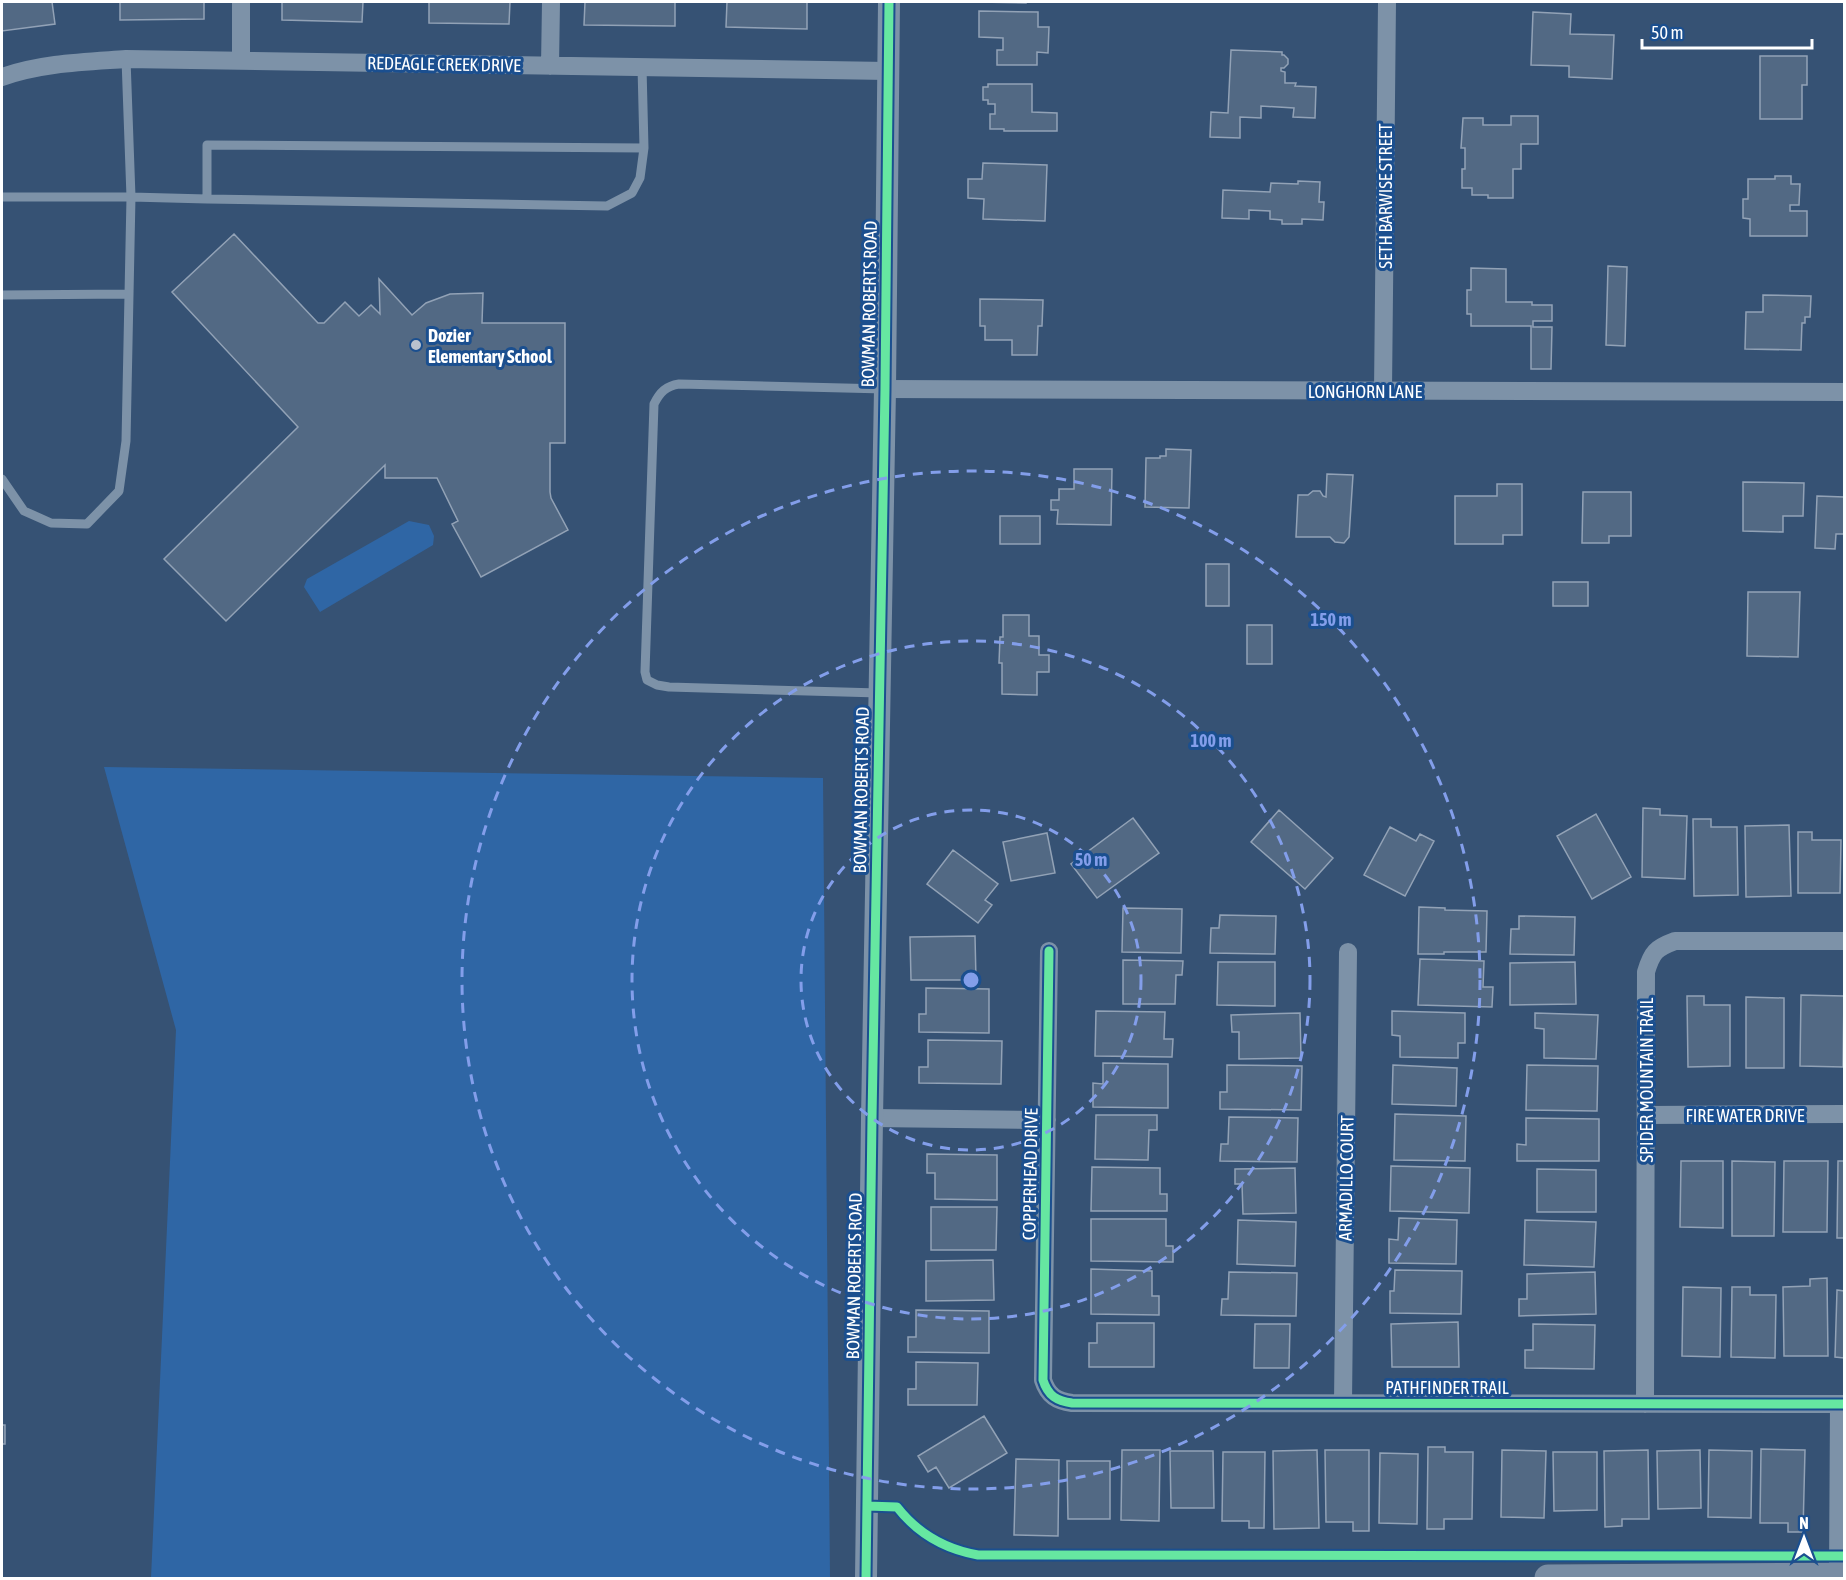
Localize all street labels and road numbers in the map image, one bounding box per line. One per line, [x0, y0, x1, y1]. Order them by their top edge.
street label: REDEAGLE CREEK DRIVE [367, 52, 521, 76]
street label: SETH BARWISE STREET [1375, 123, 1396, 269]
street label: BOWMAN ROBERTS ROAD [857, 221, 881, 387]
street label: LONGHORN LANE [1308, 381, 1423, 402]
street label: BOWMAN ROBERTS ROAD [849, 707, 873, 873]
street label: SPIDER MOUNTAIN TRAIL [1636, 997, 1657, 1162]
street label: FIRE WATER DRIVE [1686, 1105, 1805, 1126]
street label: COPPERHEAD DRIVE [1018, 1107, 1042, 1240]
street label: ARMADILLO COURT [1334, 1115, 1358, 1241]
street label: BOWMAN ROBERTS ROAD [842, 1193, 866, 1359]
street label: PATHFINDER TRAIL [1385, 1377, 1509, 1398]

